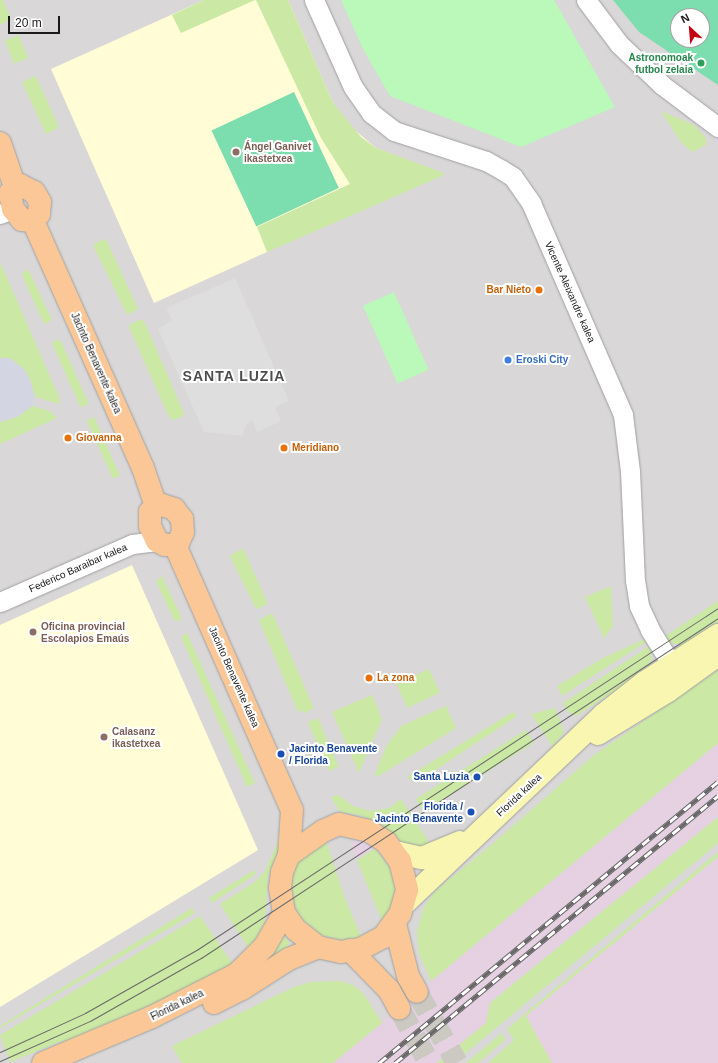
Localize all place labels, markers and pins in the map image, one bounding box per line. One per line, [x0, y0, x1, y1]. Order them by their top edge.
place label: Astronomoak futbol zelaia [629, 51, 693, 74]
marker: Astronomoak futbol zelaia [696, 58, 706, 68]
place label: Ángel Ganivet ikastetxea [244, 140, 311, 164]
marker: Ángel Ganivet ikastetxea [231, 147, 241, 157]
place label: Bar Nieto [487, 284, 531, 296]
marker: Bar Nieto [534, 285, 544, 295]
place label: Eroski City [516, 354, 568, 366]
marker: Eroski City [503, 355, 513, 365]
place label: Giovanna [76, 432, 122, 444]
marker: Giovanna [63, 433, 73, 443]
place label: Meridiano [292, 442, 339, 454]
marker: Meridiano [279, 443, 289, 453]
place label: Oficina provincial Escolapios Emaús [41, 620, 129, 644]
marker: Oficina provincial Escolapios Emaús [28, 627, 38, 637]
place label: La zona [377, 672, 414, 684]
marker: La zona [364, 673, 374, 683]
place label: Calasanz ikastetxea [112, 725, 160, 748]
marker: Calasanz ikastetxea [99, 732, 109, 742]
place label: Jacinto Benavente / Florida [289, 742, 377, 766]
marker: Jacinto Benavente / Florida [276, 749, 286, 759]
place label: Santa Luzia [413, 771, 469, 783]
marker: Santa Luzia [472, 772, 482, 782]
place label: Florida / Jacinto Benavente [375, 800, 463, 824]
marker: Florida / Jacinto Benavente [466, 807, 476, 817]

